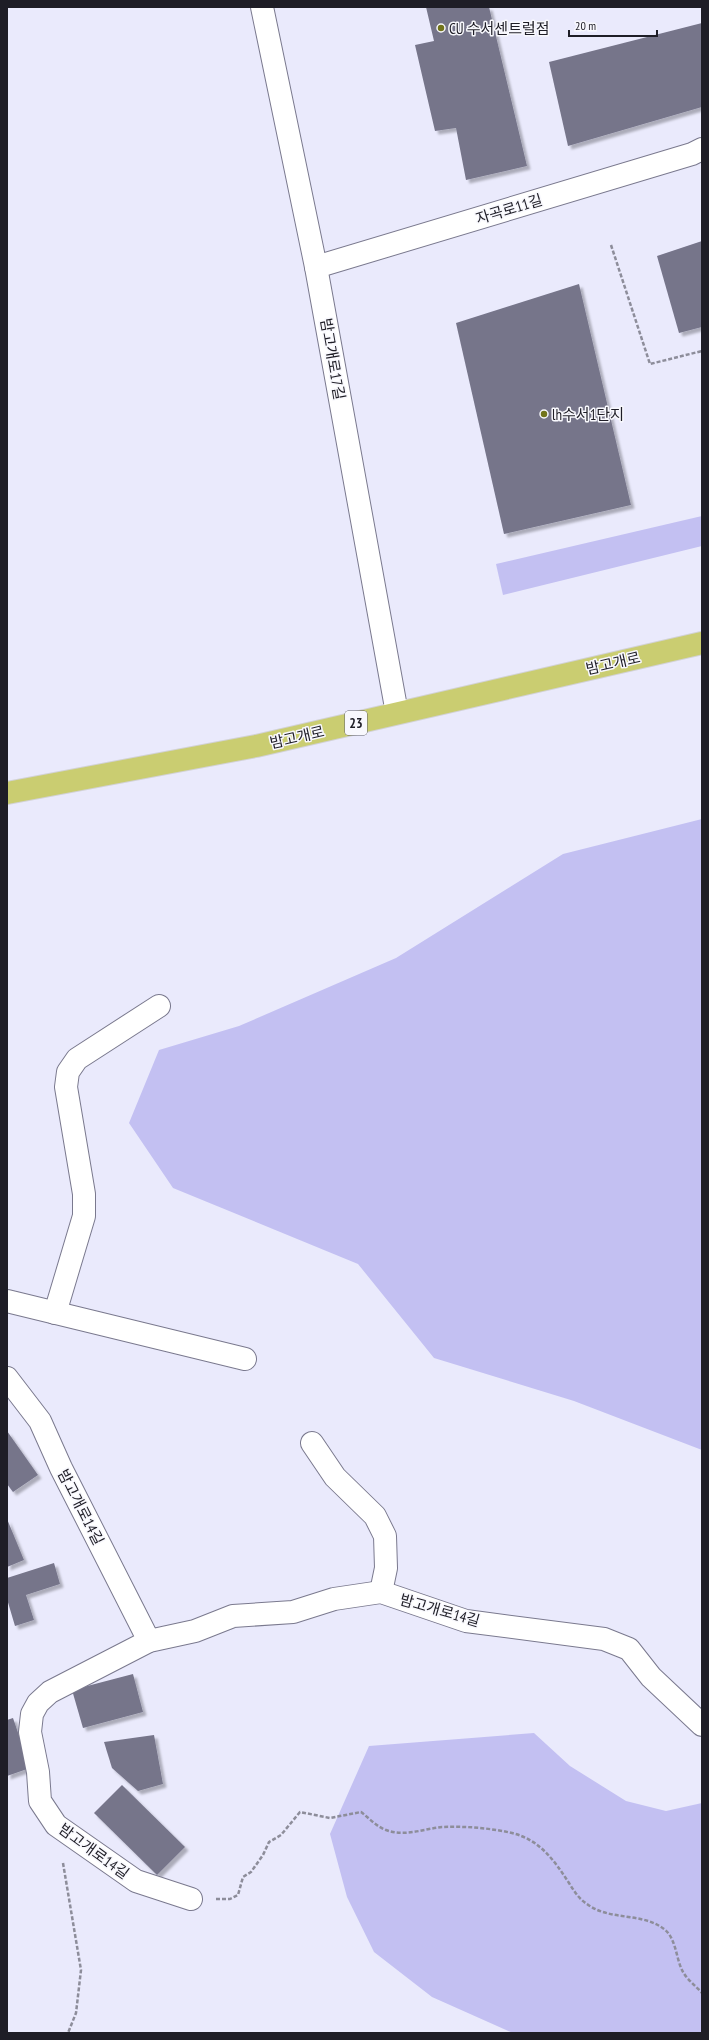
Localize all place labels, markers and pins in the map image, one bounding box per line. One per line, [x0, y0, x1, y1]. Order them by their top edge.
place label: CU 수서센트럴점 [449, 19, 550, 38]
marker: CU 수서센트럴점 [436, 23, 446, 33]
place label: lh수서1단지 [552, 405, 624, 424]
marker: lh수서1단지 [539, 409, 549, 419]

